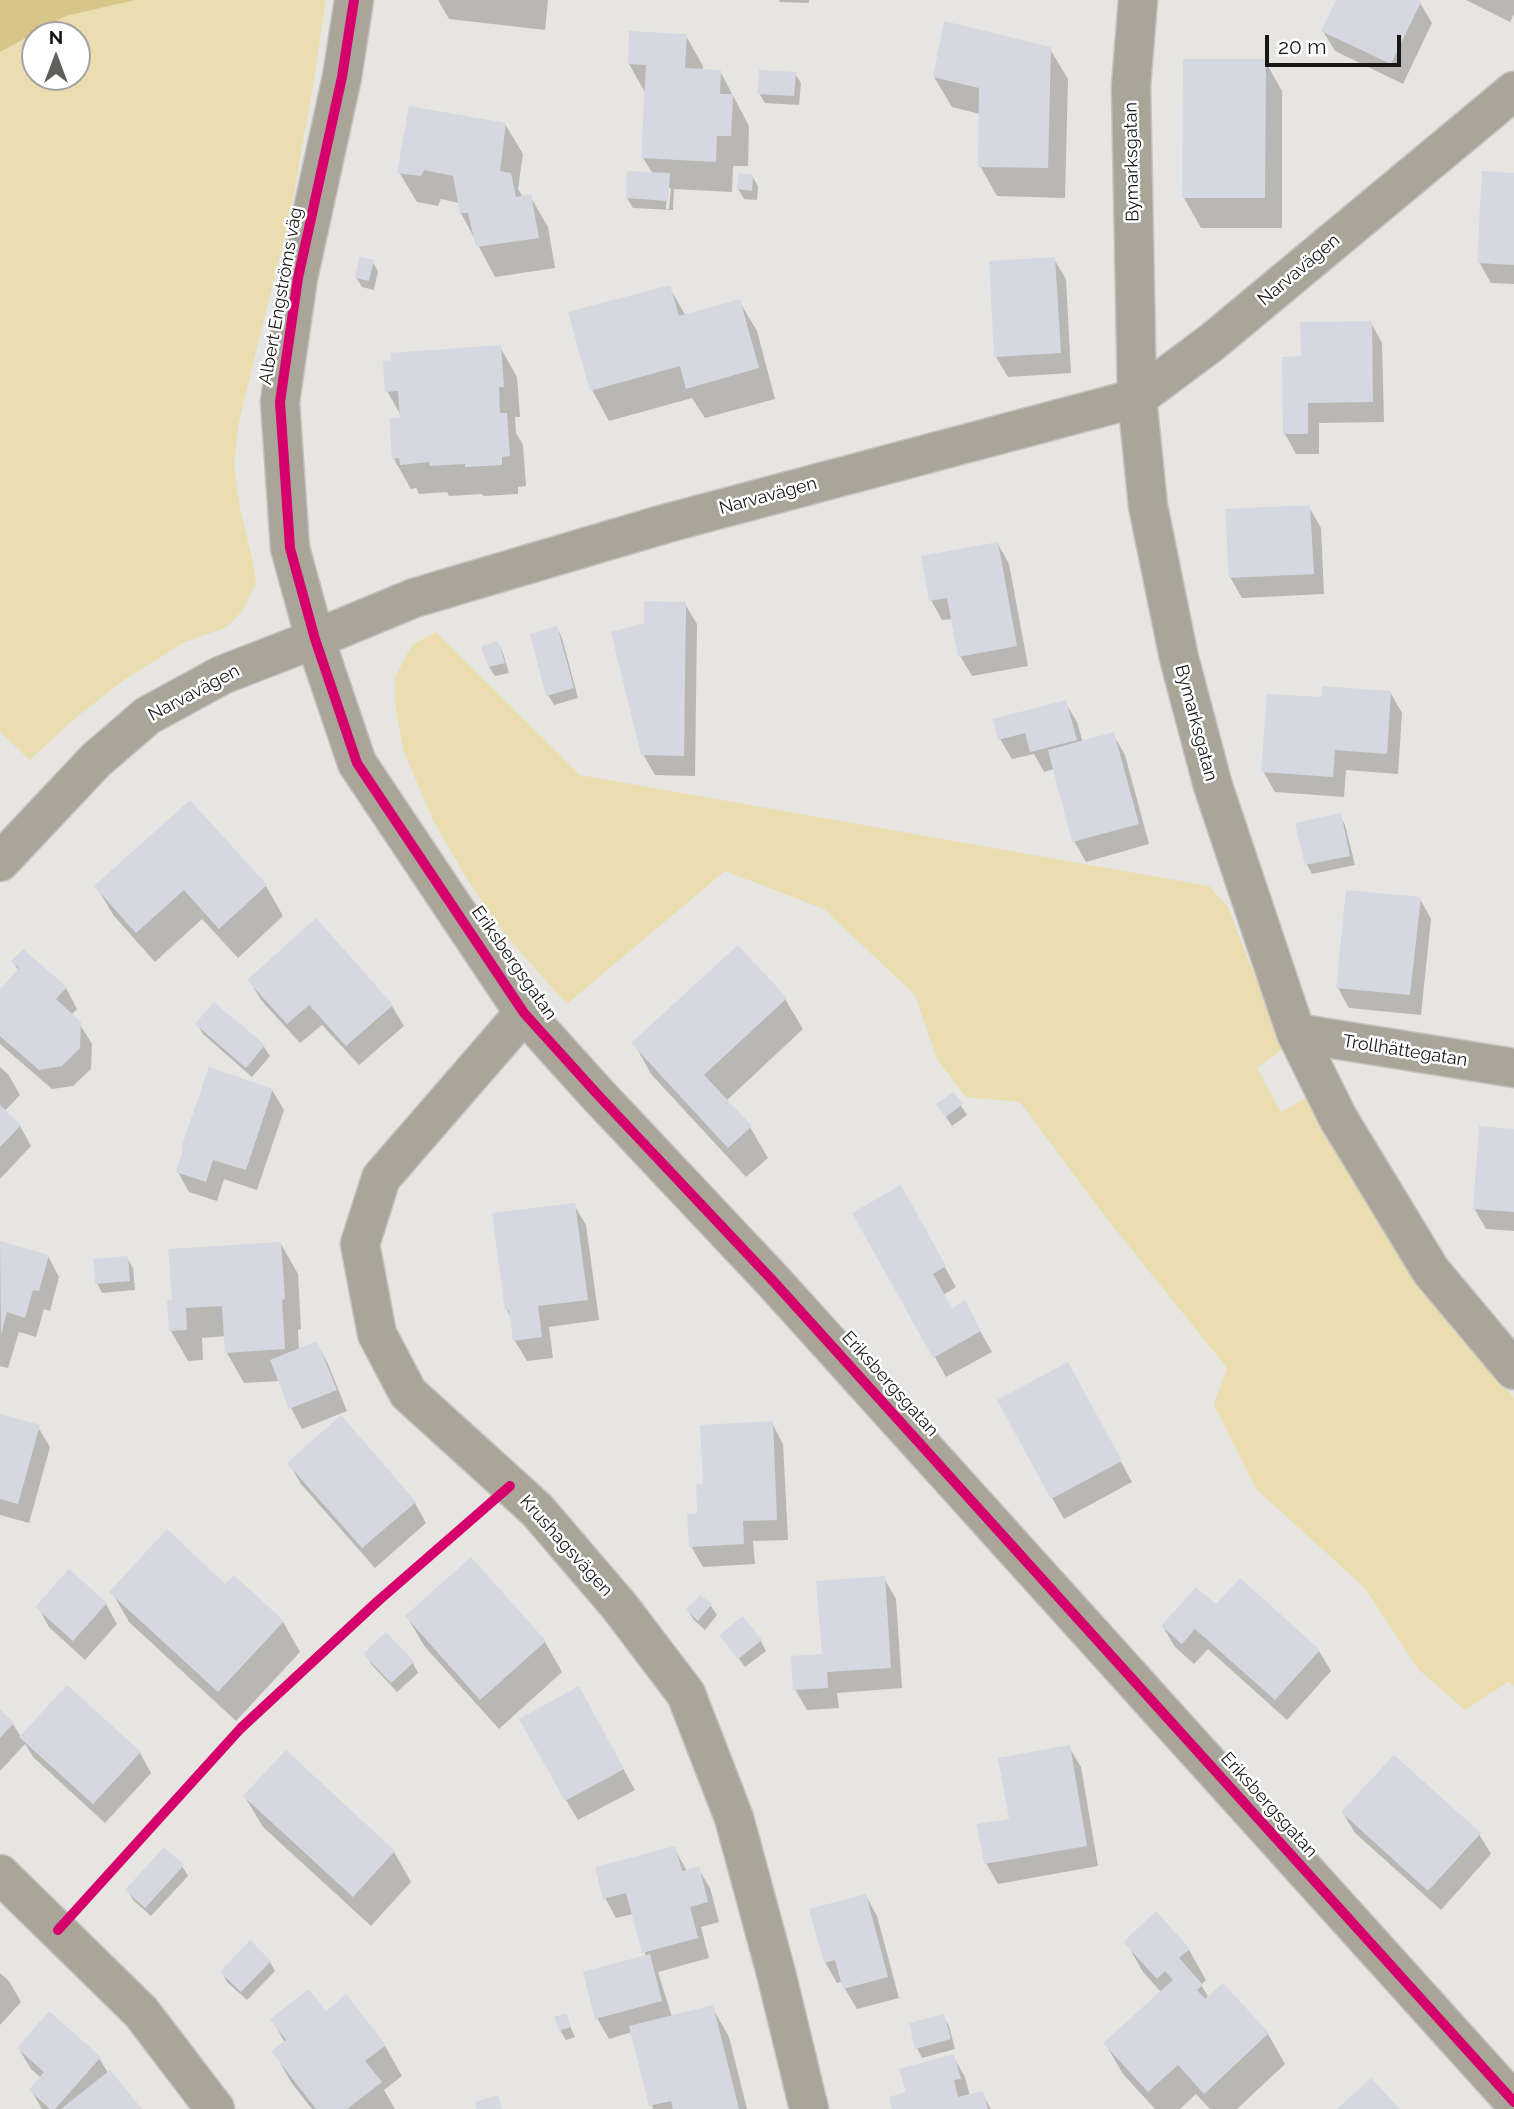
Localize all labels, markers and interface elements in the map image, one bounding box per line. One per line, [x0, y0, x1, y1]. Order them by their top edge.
north arrow [21, 21, 91, 91]
scale bar [1269, 21, 1406, 65]
text: N [49, 26, 63, 48]
text: 20 m [1278, 34, 1326, 59]
street label: Bymarksgatan [1120, 102, 1144, 222]
street label: Albert Engströms väg [255, 206, 307, 386]
street label: Narvavägen [1254, 230, 1344, 310]
street label: Narvavägen [717, 473, 819, 519]
street label: Narvavägen [145, 660, 243, 726]
street label: Bymarksgatan [1170, 662, 1222, 784]
street label: Eriksbergsgatan [467, 902, 561, 1024]
street label: Trollhättegatan [1341, 1030, 1469, 1072]
street label: Eriksbergsgatan [837, 1327, 943, 1441]
street label: Krushagsvägen [515, 1491, 617, 1601]
street label: Eriksbergsgatan [1216, 1748, 1322, 1862]

